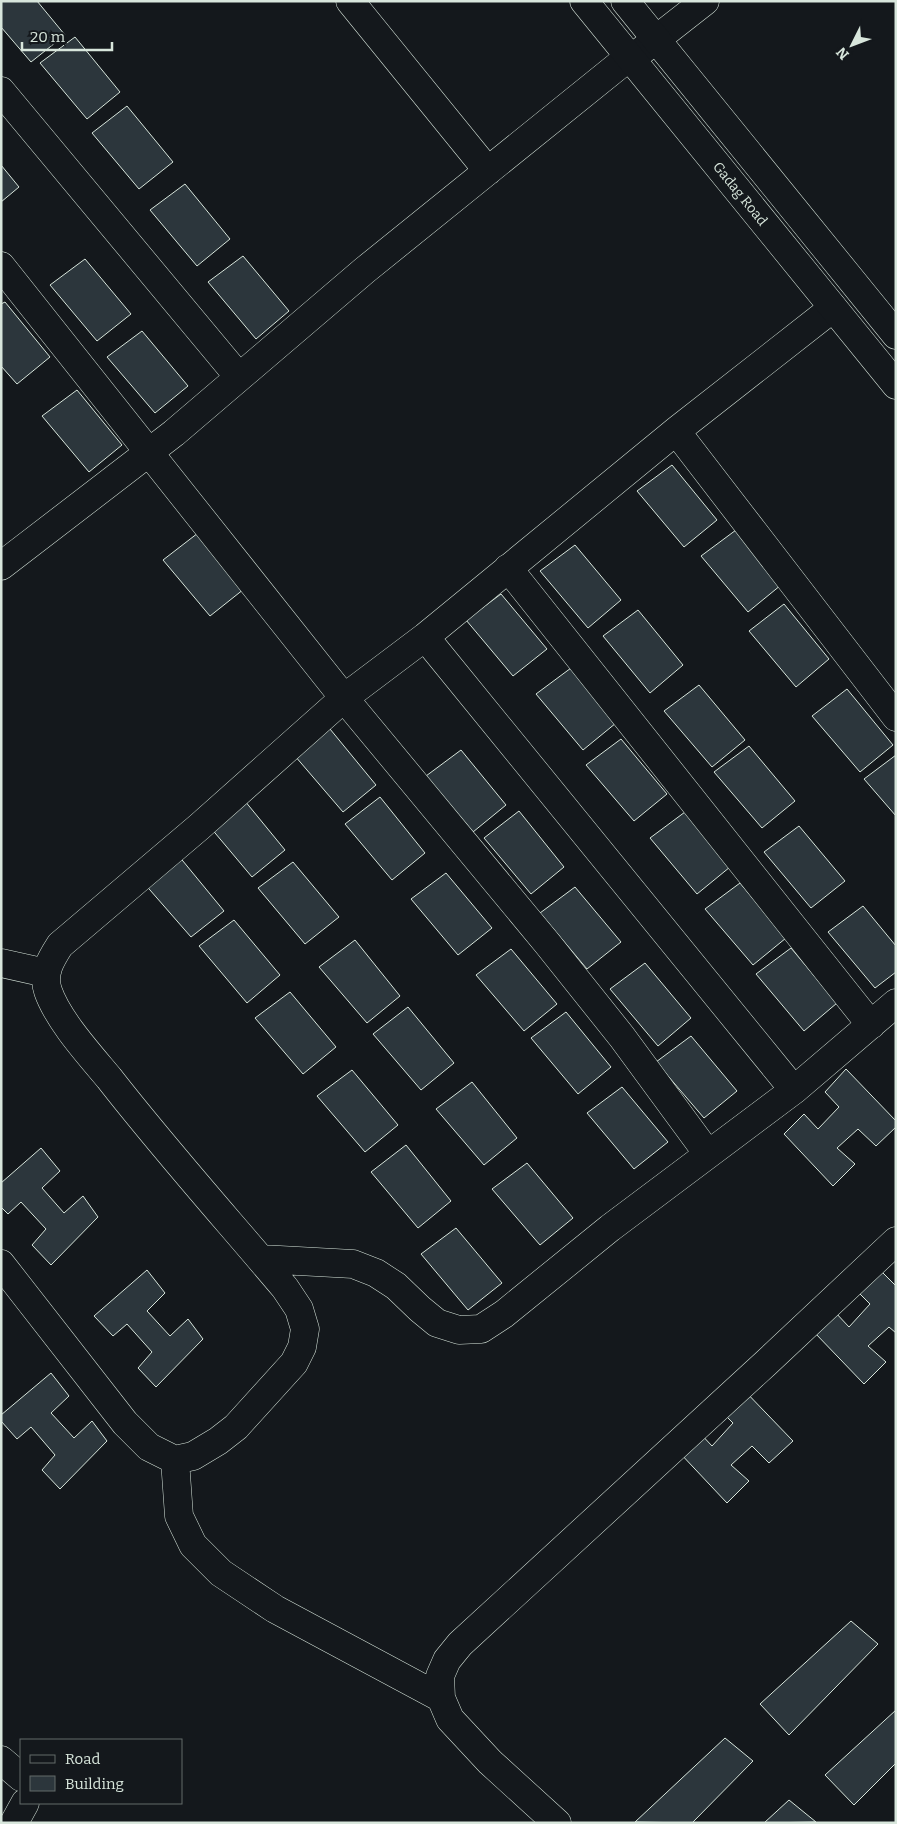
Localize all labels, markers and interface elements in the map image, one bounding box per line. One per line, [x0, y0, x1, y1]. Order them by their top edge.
scale bar [22, 20, 112, 52]
north arrow [827, 20, 877, 70]
text: 20 m [30, 28, 66, 46]
text: N [833, 44, 853, 63]
street label: Gadag Road [709, 158, 771, 229]
legend [20, 1739, 182, 1804]
text: Road [65, 1750, 100, 1768]
text: Building [65, 1775, 124, 1793]

